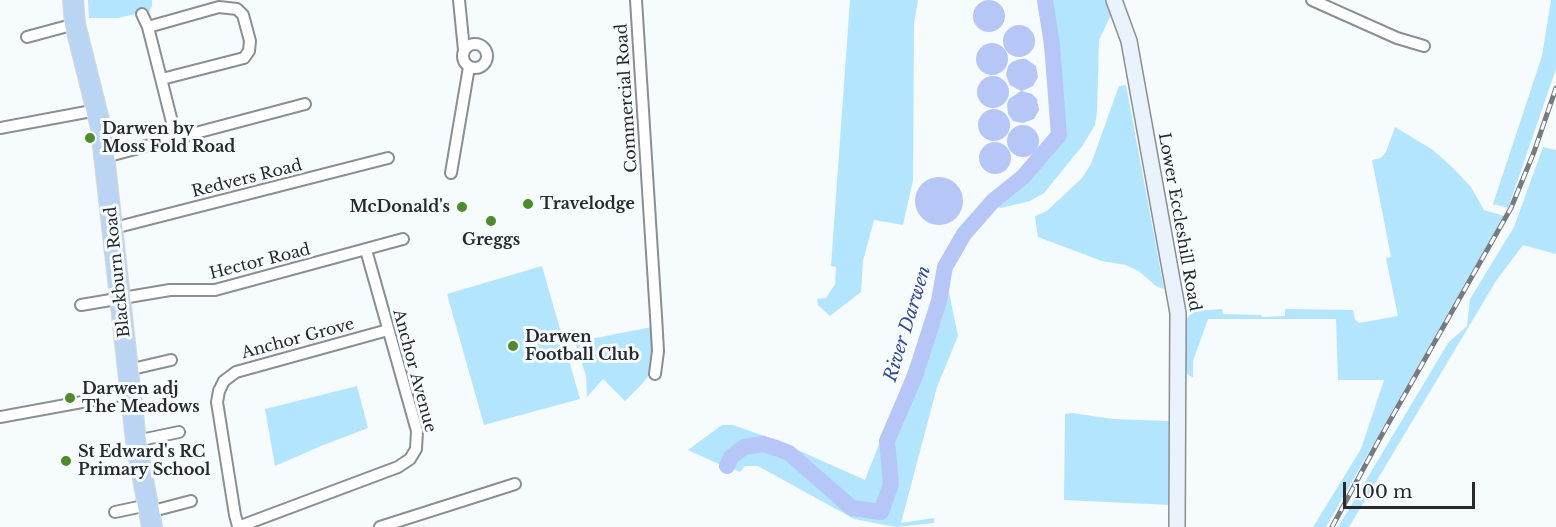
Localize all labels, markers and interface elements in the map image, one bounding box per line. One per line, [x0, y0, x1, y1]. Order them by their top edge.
street label: Commercial Road [612, 23, 642, 173]
place label: Darwen by Moss Fold Road [102, 119, 235, 157]
marker: Darwen by Moss Fold Road [83, 131, 97, 145]
street label: Lower Eccleshill Road [1154, 131, 1204, 313]
street label: Redvers Road [190, 156, 304, 202]
place label: Travelodge [540, 194, 635, 214]
place label: McDonald's [349, 197, 450, 217]
marker: Travelodge [521, 197, 535, 211]
marker: McDonald's [455, 200, 469, 214]
street label: Blackburn Road [102, 205, 134, 339]
marker: Greggs [484, 214, 498, 228]
place label: Greggs [462, 230, 520, 250]
street label: Hector Road [207, 240, 313, 284]
water label: River Darwen [880, 264, 936, 384]
street label: Anchor Avenue [388, 307, 440, 435]
street label: Anchor Grove [240, 315, 356, 363]
place label: Darwen Football Club [525, 327, 639, 365]
marker: Darwen Football Club [506, 339, 520, 353]
place label: Darwen adj The Meadows [82, 379, 200, 417]
marker: Darwen adj The Meadows [63, 391, 77, 405]
place label: St Edward's RC Primary School [78, 442, 211, 480]
marker: St Edward's RC Primary School [59, 454, 73, 468]
scale bar [1346, 470, 1478, 508]
text: 100 m [1354, 481, 1412, 503]

